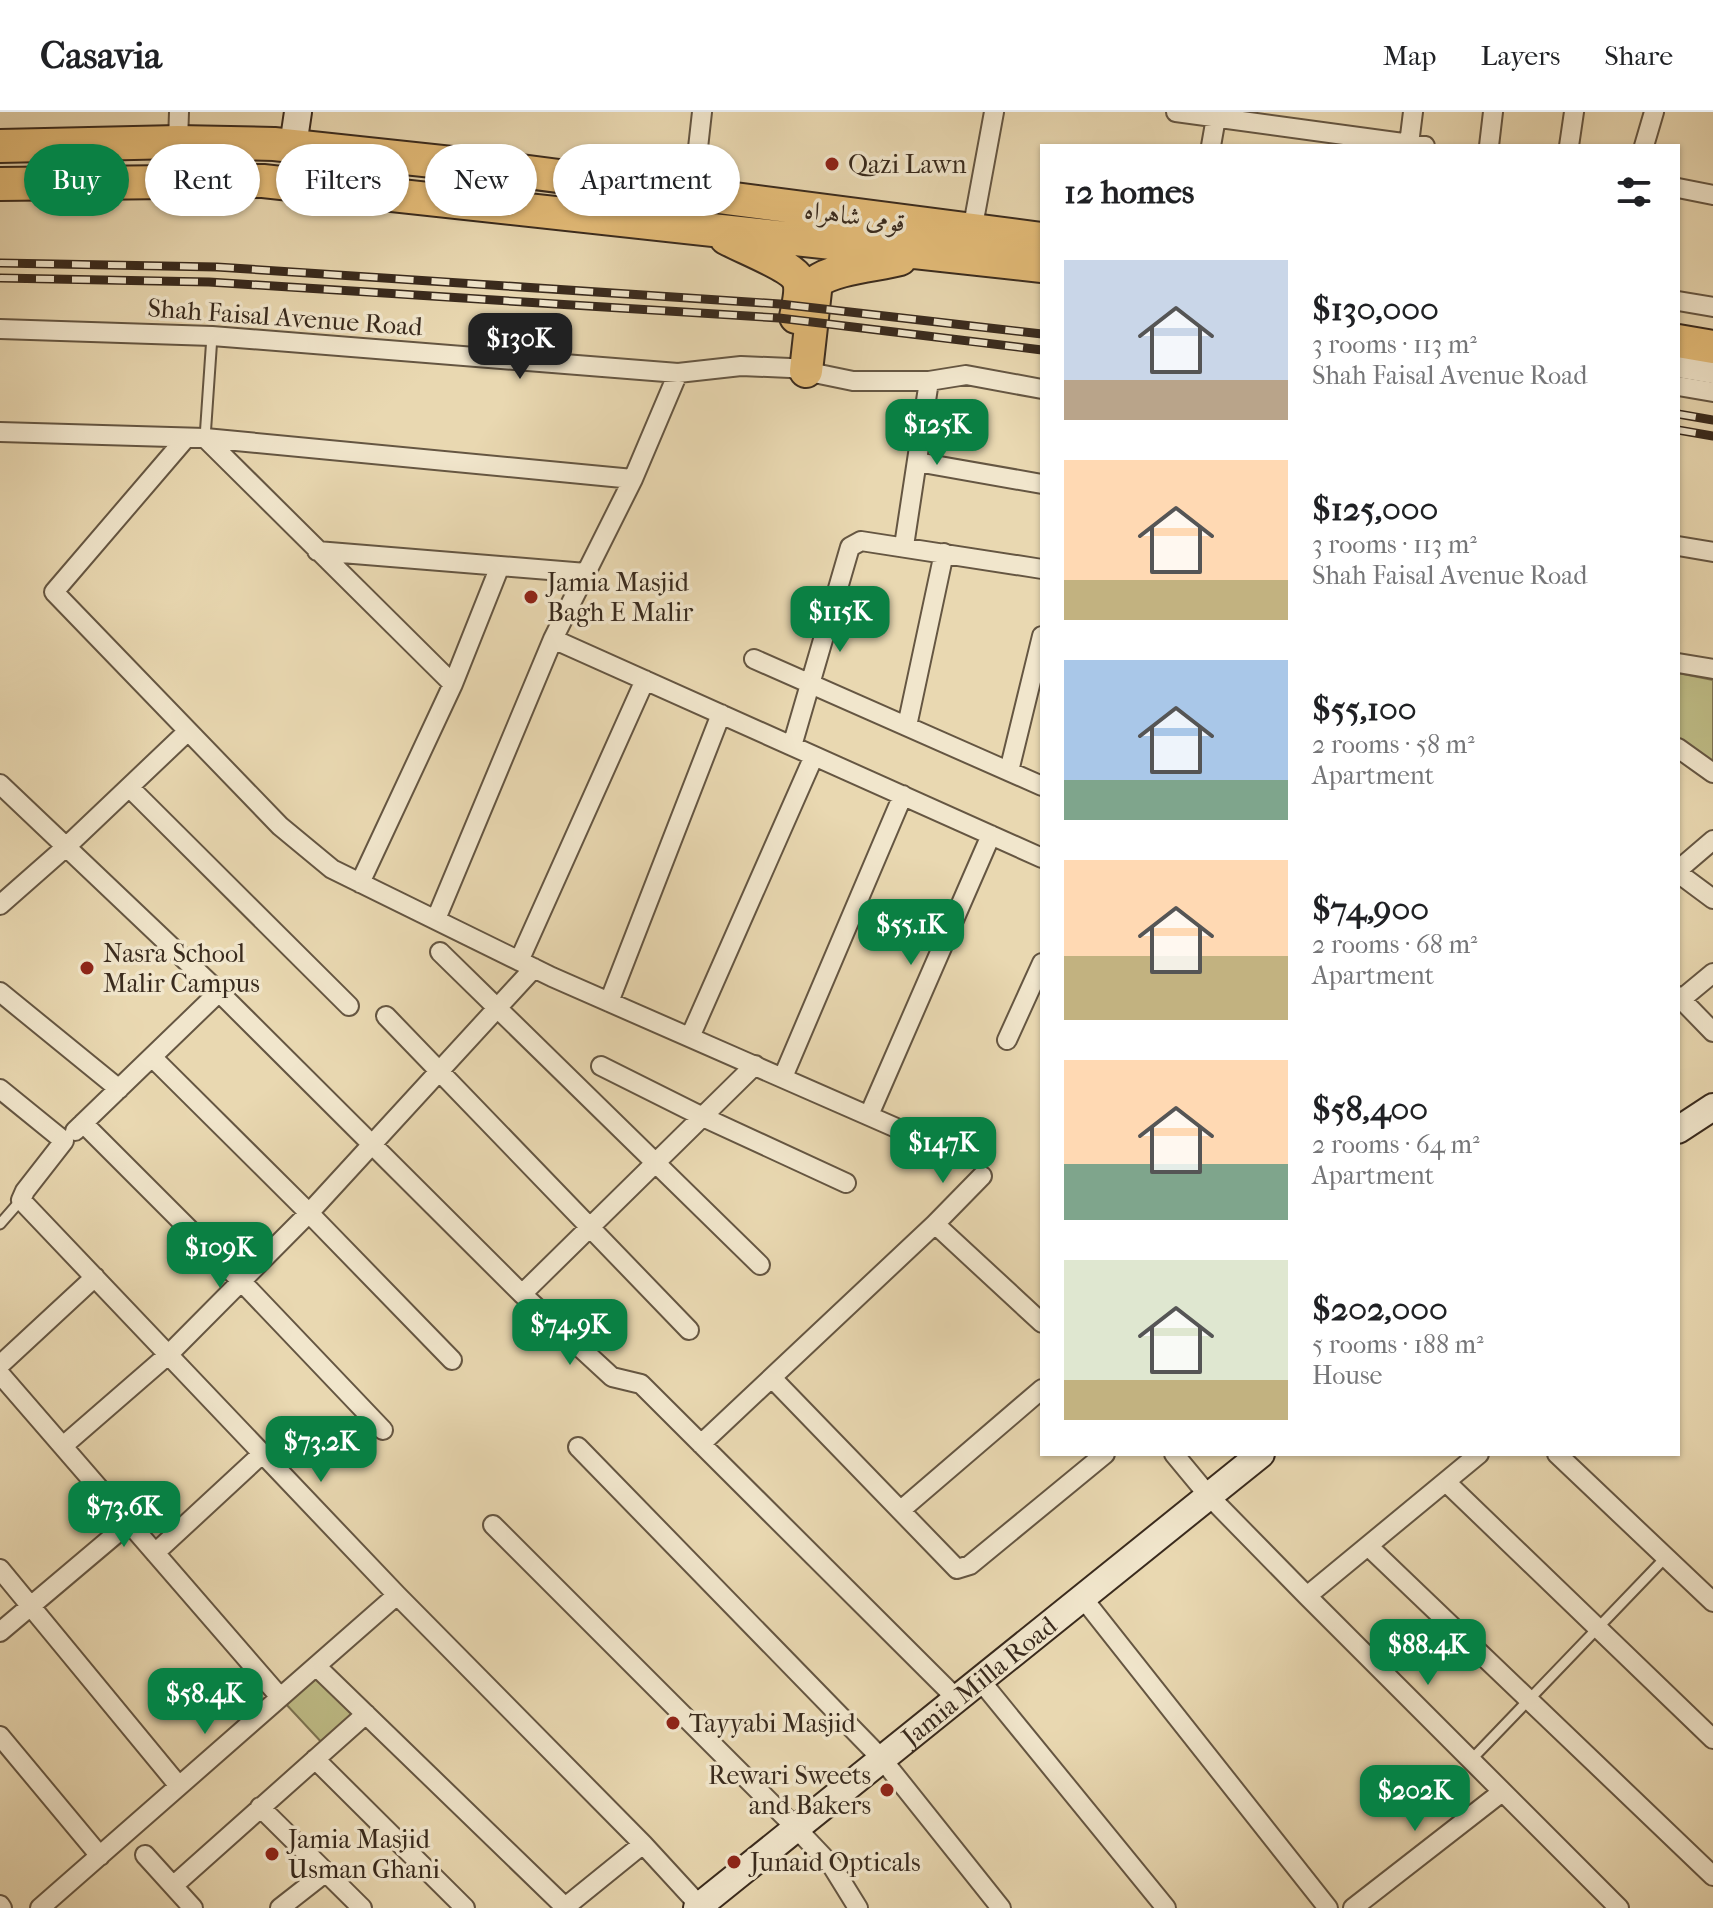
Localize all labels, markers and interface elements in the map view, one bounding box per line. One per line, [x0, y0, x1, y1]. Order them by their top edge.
text: Casavia [40, 33, 162, 78]
text: Map [1383, 39, 1436, 72]
text: Layers [1480, 39, 1560, 72]
text: Share [1604, 39, 1673, 72]
chip: Buy [24, 144, 129, 216]
chip: Rent [145, 144, 260, 216]
chip: Filters [276, 144, 409, 216]
chip: New [425, 144, 537, 216]
chip: Apartment [553, 144, 740, 216]
place label: Qazi Lawn [848, 149, 967, 180]
marker: Qazi Lawn [823, 155, 841, 173]
icon: filters [1612, 170, 1656, 214]
text: 12 homes [1064, 172, 1194, 212]
street label: قومی شاہراہ [802, 194, 907, 240]
text: $130,000 [1312, 289, 1439, 329]
street label: Shah Faisal Avenue Road [146, 292, 424, 343]
icon: home [1128, 292, 1224, 388]
pin: $130K [464, 313, 576, 381]
text: $130K [486, 323, 554, 354]
text: 3 rooms · 113 m² [1312, 329, 1477, 360]
text: Shah Faisal Avenue Road [1312, 360, 1588, 391]
pin: $125K [881, 399, 993, 467]
text: $125K [903, 409, 971, 440]
text: $125,000 [1312, 489, 1438, 529]
icon: home [1128, 492, 1224, 588]
text: 3 rooms · 113 m² [1312, 529, 1477, 560]
text: Shah Faisal Avenue Road [1312, 560, 1588, 591]
place label: Jamia Masjid Bagh E Malir [545, 567, 693, 628]
pin: $115K [784, 586, 896, 654]
marker: Jamia Masjid Bagh E Malir [522, 588, 540, 606]
text: $115K [809, 596, 871, 627]
text: $55,100 [1312, 689, 1416, 729]
icon: home [1128, 692, 1224, 788]
text: 2 rooms · 58 m² [1312, 729, 1475, 760]
text: Apartment [1312, 760, 1434, 791]
text: $74,900 [1312, 889, 1429, 929]
icon: home [1128, 892, 1224, 988]
pin: $55.1K [846, 899, 976, 967]
text: $55.1K [876, 909, 946, 940]
text: 2 rooms · 68 m² [1312, 929, 1477, 960]
place label: Nasra School Malir Campus [103, 938, 260, 999]
marker: Nasra School Malir Campus [78, 959, 96, 977]
text: Apartment [1312, 960, 1434, 991]
text: $58,400 [1312, 1089, 1428, 1129]
icon: home [1128, 1092, 1224, 1188]
pin: $147K [887, 1117, 999, 1185]
text: $147K [908, 1127, 978, 1158]
text: 2 rooms · 64 m² [1312, 1129, 1480, 1160]
text: Apartment [1312, 1160, 1434, 1191]
pin: $109K [164, 1222, 276, 1290]
text: $109K [185, 1232, 255, 1263]
text: $202,000 [1312, 1289, 1448, 1329]
icon: home [1128, 1292, 1224, 1388]
pin: $74.9K [505, 1299, 635, 1367]
text: $74.9K [530, 1309, 610, 1340]
text: 5 rooms · 188 m² [1312, 1329, 1484, 1360]
text: House [1312, 1360, 1382, 1391]
pin: $73.2K [256, 1416, 386, 1484]
text: $73.2K [284, 1426, 358, 1457]
pin: $73.6K [59, 1481, 189, 1549]
text: $73.6K [86, 1491, 162, 1522]
street label: Jamia Milla Road [894, 1609, 1064, 1754]
pin: $88.4K [1363, 1619, 1493, 1687]
text: $88.4K [1388, 1629, 1468, 1660]
pin: $58.4K [140, 1668, 270, 1736]
text: $58.4K [166, 1678, 244, 1709]
place label: Tayyabi Masjid [689, 1708, 857, 1739]
marker: Tayyabi Masjid [664, 1714, 682, 1732]
place label: Rewari Sweets and Bakers [708, 1760, 871, 1821]
pin: $202K [1359, 1765, 1471, 1833]
text: $202K [1378, 1775, 1452, 1806]
marker: Rewari Sweets and Bakers [878, 1781, 896, 1799]
place label: Jamia Masjid Usman Ghani [286, 1824, 440, 1885]
marker: Jamia Masjid Usman Ghani [263, 1845, 281, 1863]
place label: Junaid Opticals [748, 1847, 920, 1878]
marker: Junaid Opticals [725, 1853, 743, 1871]

